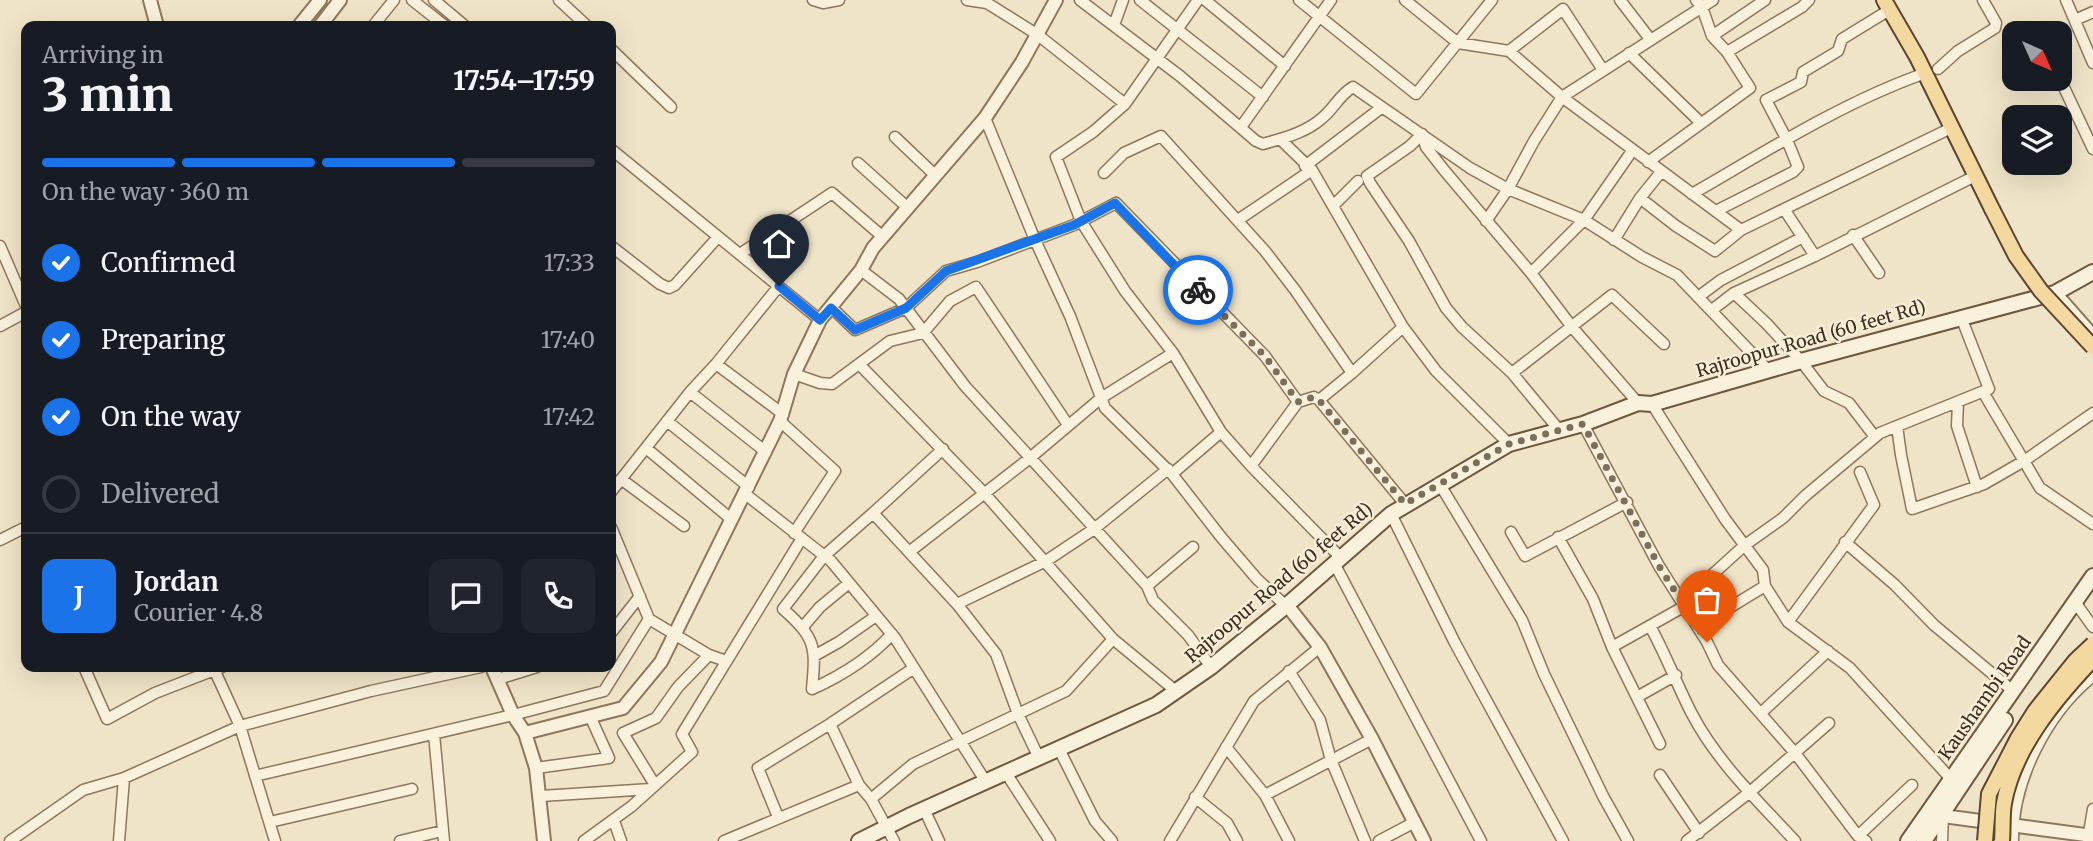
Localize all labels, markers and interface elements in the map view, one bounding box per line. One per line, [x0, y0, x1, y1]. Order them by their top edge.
north arrow [2002, 21, 2072, 91]
map controls [2002, 21, 2072, 175]
text: Arriving in [42, 40, 164, 69]
text: 17:54–17:59 [453, 64, 595, 97]
text: 3 min [42, 66, 173, 124]
button: layers [2002, 105, 2072, 175]
text: On the way · 360 m [42, 177, 249, 206]
pin [749, 214, 809, 286]
icon: home [760, 225, 798, 263]
icon: check [42, 244, 80, 282]
text: Confirmed [101, 246, 236, 279]
text: 17:33 [544, 248, 595, 277]
courier [1163, 255, 1233, 325]
icon: bike [1179, 271, 1217, 309]
street label: Rajroopur Road (60 feet Rd) [1693, 295, 1928, 382]
icon: check [42, 321, 80, 359]
text: Preparing [101, 323, 225, 356]
text: 17:40 [541, 325, 595, 354]
icon: check [42, 398, 80, 436]
text: On the way [101, 400, 241, 433]
text: 17:42 [543, 402, 595, 431]
text: Delivered [101, 477, 220, 510]
street label: Rajroopur Road (60 feet Rd) [1180, 497, 1377, 668]
button: chat [429, 559, 503, 633]
button: phone [521, 559, 595, 633]
text: Jordan [134, 565, 219, 598]
pin [1677, 570, 1737, 642]
text: J [74, 580, 84, 613]
icon: bag [1688, 581, 1726, 619]
text: Courier · 4.8 [134, 598, 263, 627]
street label: Kaushambi Road [1933, 631, 2036, 764]

